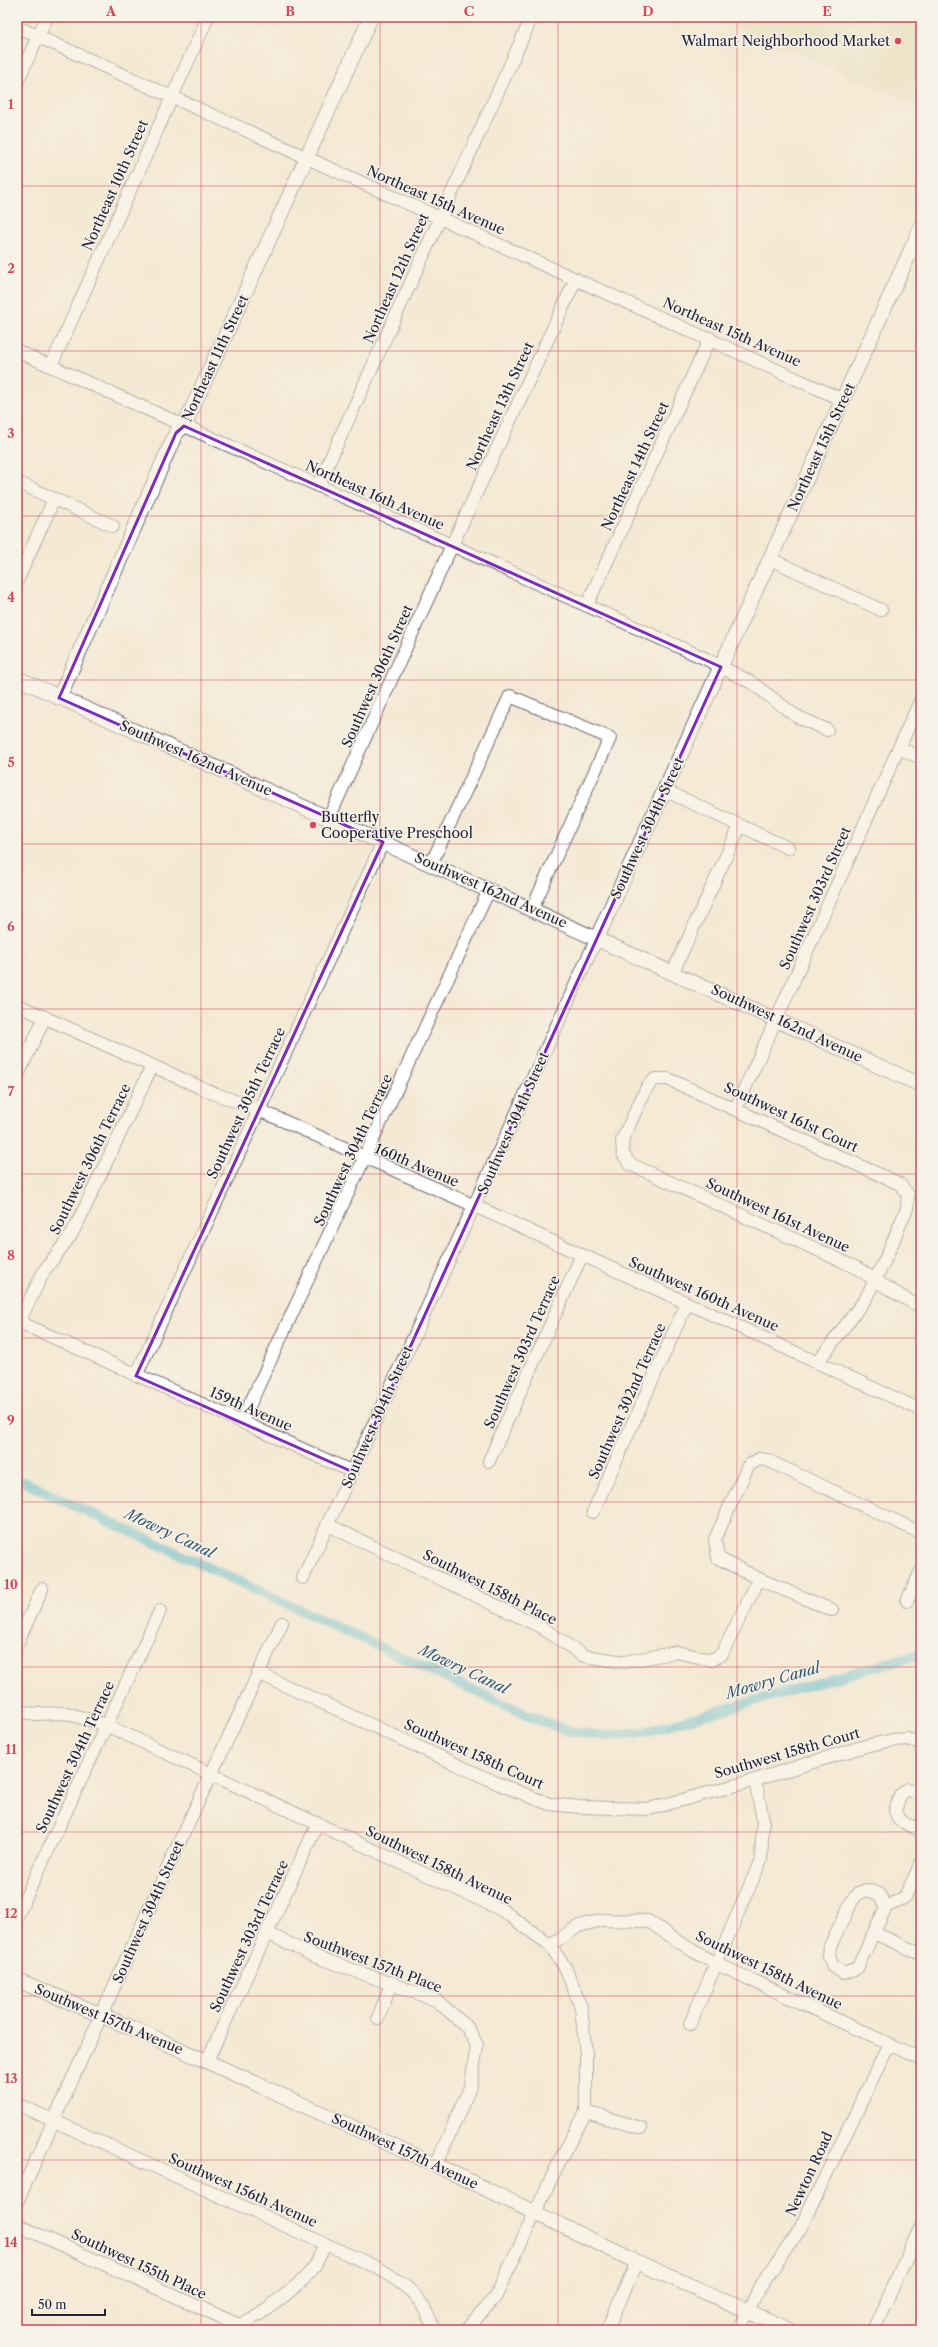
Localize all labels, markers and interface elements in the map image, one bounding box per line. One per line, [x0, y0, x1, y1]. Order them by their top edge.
text: A [105, 3, 117, 19]
text: B [285, 3, 295, 19]
text: C [464, 3, 474, 19]
text: D [642, 3, 654, 19]
text: E [822, 3, 832, 19]
place label: Walmart Neighborhood Market [680, 32, 890, 50]
marker: Walmart Neighborhood Market [893, 36, 903, 46]
text: 1 [8, 96, 14, 112]
street label: Northeast 10th Street [78, 117, 152, 253]
street label: Northeast 15th Avenue [364, 161, 508, 239]
street label: Northeast 12th Street [359, 210, 433, 346]
text: 2 [7, 260, 15, 276]
street label: Northeast 11th Street [178, 292, 252, 424]
street label: Northeast 15th Avenue [660, 293, 804, 371]
street label: Northeast 13th Street [462, 339, 538, 473]
street label: Northeast 15th Street [783, 380, 859, 514]
street label: Northeast 14th Street [597, 399, 673, 533]
text: 3 [7, 425, 15, 441]
street label: Northeast 16th Avenue [303, 456, 447, 534]
text: 4 [7, 589, 15, 605]
street label: Southwest 306th Street [337, 602, 417, 750]
street label: Southwest 162nd Avenue [117, 716, 275, 800]
text: 5 [7, 754, 15, 770]
street label: Southwest 304th Street [606, 754, 688, 902]
place label: Butterfly Cooperative Preschool [321, 808, 473, 842]
marker: Butterfly Cooperative Preschool [308, 820, 318, 830]
street label: Southwest 303rd Street [775, 824, 855, 972]
street label: Southwest 162nd Avenue [412, 848, 570, 932]
text: 6 [7, 918, 15, 934]
street label: Southwest 162nd Avenue [708, 980, 866, 1066]
street label: Southwest 305th Terrace [203, 1024, 289, 1182]
street label: Southwest 304th Street [473, 1049, 553, 1197]
street label: Southwest 304th Terrace [310, 1071, 396, 1229]
street label: Southwest 161st Court [721, 1078, 861, 1156]
street label: Southwest 306th Terrace [46, 1080, 135, 1237]
text: 7 [8, 1083, 15, 1099]
street label: 160th Avenue [372, 1139, 462, 1191]
street label: Southwest 161st Avenue [703, 1174, 853, 1256]
text: 8 [7, 1247, 15, 1263]
street label: Southwest 160th Avenue [626, 1253, 782, 1335]
street label: Southwest 303rd Terrace [480, 1272, 564, 1431]
street label: Southwest 302nd Terrace [584, 1320, 670, 1482]
street label: Southwest 304th Street [337, 1343, 417, 1491]
street label: 159th Avenue [207, 1383, 295, 1435]
text: 9 [7, 1412, 15, 1428]
water label: Mowry Canal [120, 1503, 220, 1563]
street label: Southwest 158th Place [420, 1545, 560, 1629]
text: 10 [4, 1576, 18, 1592]
water label: Mowry Canal [414, 1639, 514, 1699]
water label: Mowry Canal [722, 1657, 824, 1703]
street label: Southwest 304th Terrace [32, 1678, 118, 1836]
street label: Southwest 158th Court [401, 1715, 547, 1793]
street label: Southwest 158th Court [712, 1724, 862, 1782]
text: 11 [5, 1741, 17, 1757]
street label: Southwest 158th Avenue [363, 1822, 515, 1908]
street label: Southwest 304th Street [108, 1838, 188, 1986]
street label: Southwest 303rd Terrace [206, 1857, 292, 2015]
text: 12 [4, 1905, 18, 1921]
street label: Southwest 157th Place [301, 1927, 445, 1997]
street label: Southwest 158th Avenue [693, 1927, 845, 2013]
street label: Southwest 157th Avenue [32, 1980, 186, 2059]
text: 13 [4, 2070, 18, 2086]
street label: Southwest 157th Avenue [329, 2109, 481, 2193]
street label: Newton Road [782, 2129, 837, 2219]
street label: Southwest 156th Avenue [166, 2149, 320, 2231]
street label: Southwest 155th Place [68, 2225, 210, 2303]
text: 14 [4, 2234, 18, 2250]
scale bar [32, 2291, 105, 2317]
text: 50 m [38, 2297, 67, 2312]

